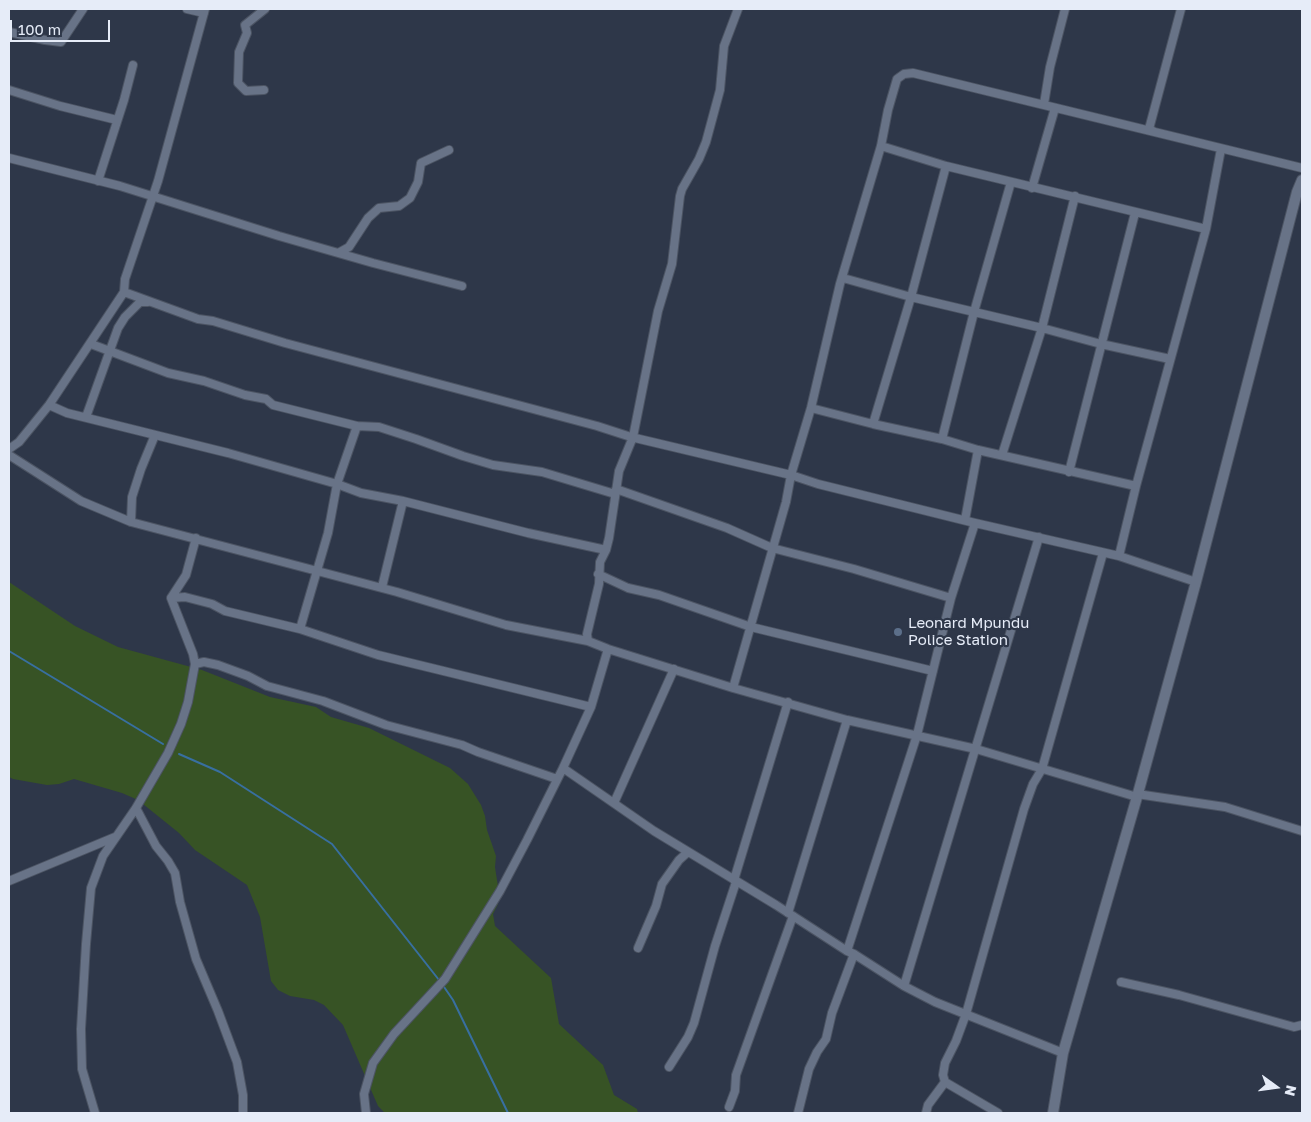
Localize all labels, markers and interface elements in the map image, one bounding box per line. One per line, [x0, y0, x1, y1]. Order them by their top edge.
scale bar [12, 10, 112, 42]
text: 100 m [18, 20, 61, 38]
place label: Leonard Mpundu Police Station [908, 614, 1029, 649]
marker: Leonard Mpundu Police Station [892, 626, 904, 638]
north arrow [1251, 1062, 1301, 1112]
text: N [1282, 1084, 1301, 1098]

